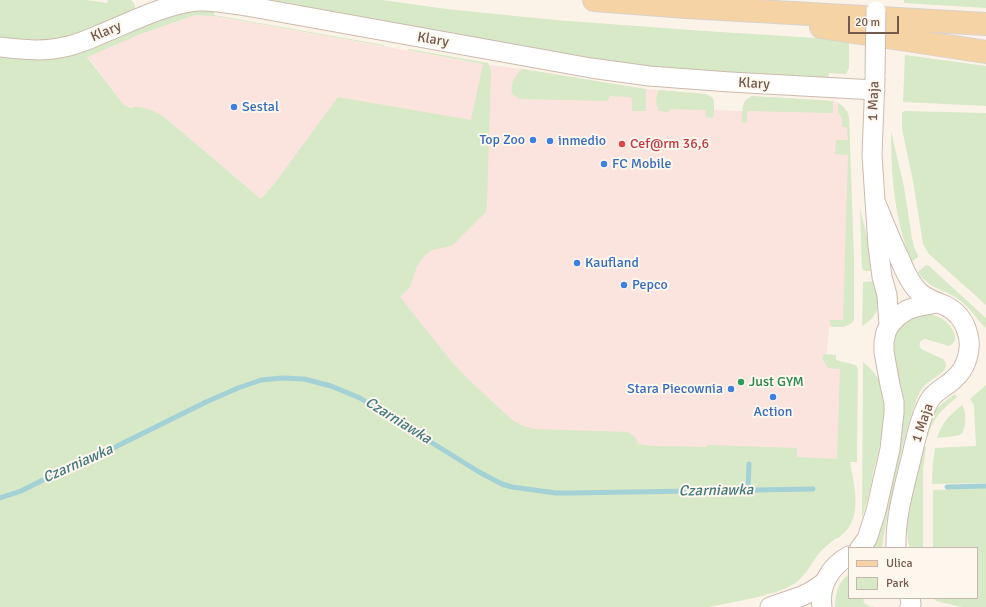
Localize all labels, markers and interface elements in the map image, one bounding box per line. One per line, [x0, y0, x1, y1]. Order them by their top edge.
scale bar [850, 8, 901, 34]
text: 20 m [855, 15, 880, 30]
street label: Klary [88, 18, 124, 46]
street label: Klary [416, 29, 450, 51]
street label: Klary [738, 75, 770, 93]
street label: 1 Maja [865, 81, 883, 121]
place label: Sestal [242, 99, 279, 115]
marker: Sestal [229, 102, 239, 112]
place label: Top Zoo [479, 132, 525, 148]
place label: inmedio [558, 133, 606, 149]
marker: Top Zoo [528, 135, 538, 145]
marker: inmedio [545, 136, 555, 146]
place label: Cef@rm 36,6 [630, 136, 709, 152]
marker: Cef@rm 36,6 [617, 139, 627, 149]
place label: FC Mobile [612, 156, 672, 172]
marker: FC Mobile [599, 159, 609, 169]
place label: Kaufland [585, 255, 639, 271]
marker: Kaufland [572, 258, 582, 268]
place label: Pepco [632, 277, 668, 293]
marker: Pepco [619, 280, 629, 290]
place label: Just GYM [749, 374, 804, 390]
marker: Just GYM [736, 377, 746, 387]
place label: Stara Piecownia [627, 381, 723, 397]
marker: Stara Piecownia [726, 384, 736, 394]
marker: Action [768, 392, 778, 402]
water label: Czarniawka [362, 394, 434, 448]
street label: 1 Maja [909, 401, 937, 445]
place label: Action [754, 404, 792, 420]
water label: Czarniawka [40, 441, 116, 487]
water label: Czarniawka [679, 481, 753, 501]
legend [848, 547, 978, 599]
text: Ulica [886, 556, 913, 571]
text: Park [886, 576, 909, 591]

